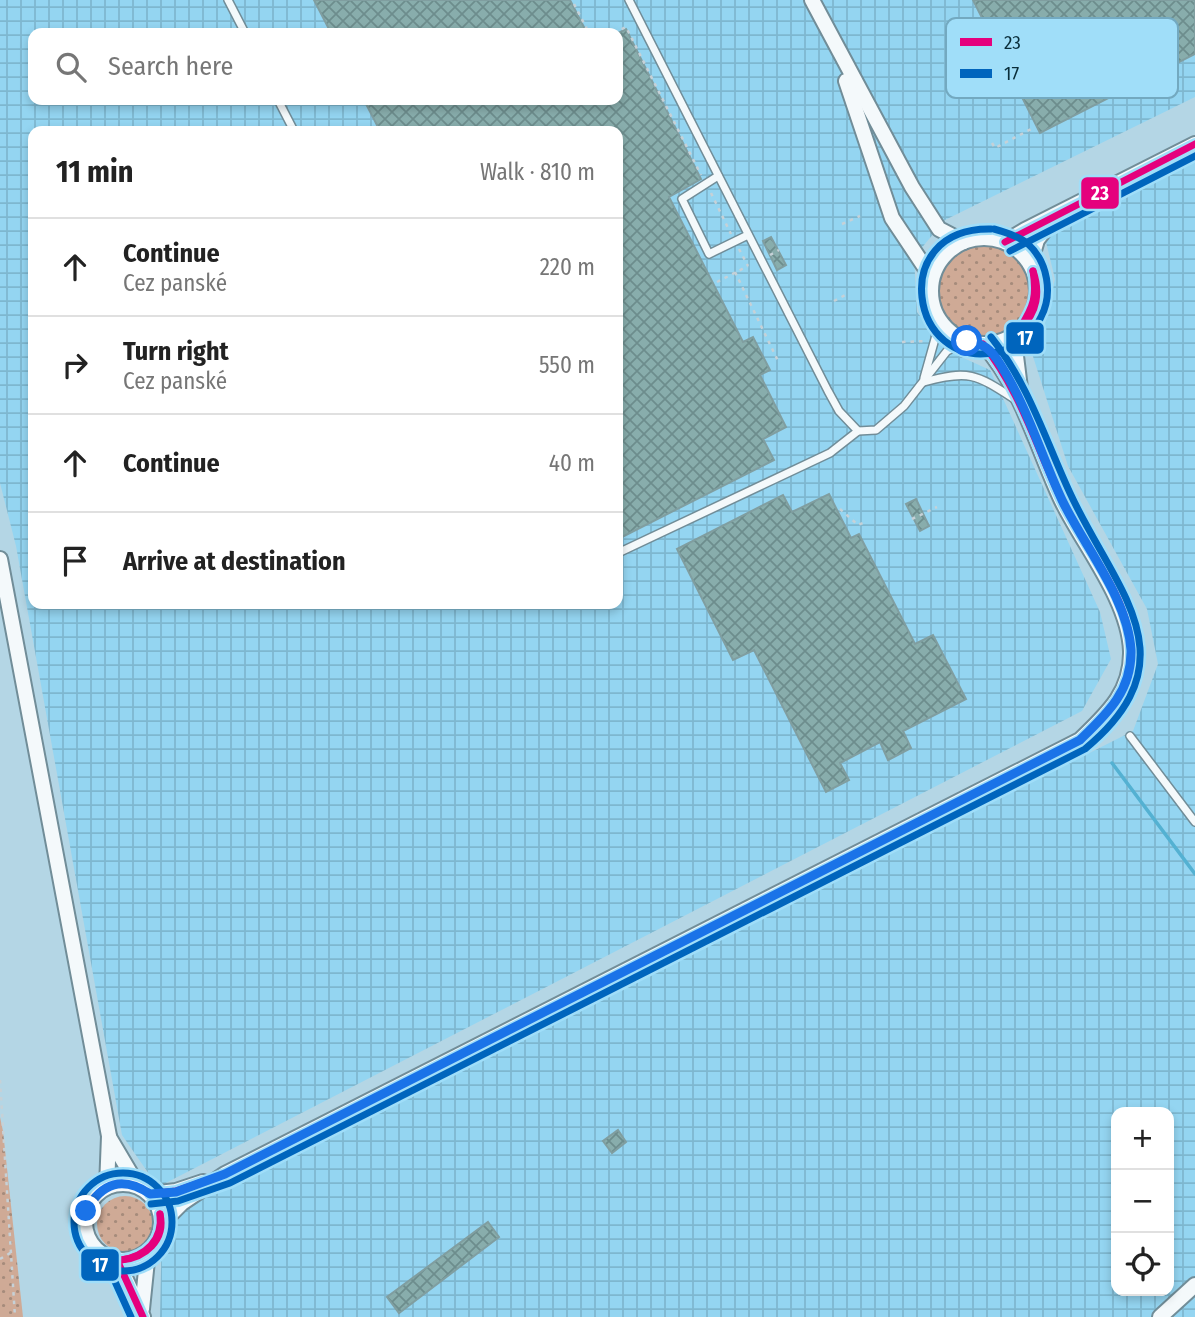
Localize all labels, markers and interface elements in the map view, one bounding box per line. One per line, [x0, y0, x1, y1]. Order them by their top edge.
legend [946, 18, 1178, 98]
search box [28, 28, 623, 105]
text: 23 [1004, 31, 1021, 54]
icon: search [52, 48, 90, 86]
text: Search here [108, 51, 233, 82]
text: 17 [1004, 62, 1019, 85]
text: 11 min [56, 154, 133, 190]
text: Walk · 810 m [480, 158, 595, 186]
line badge: 23 [1080, 176, 1120, 210]
text: 23 [1090, 182, 1109, 205]
text: Continue [123, 238, 220, 269]
icon: ahead [56, 248, 94, 286]
text: 220 m [540, 253, 595, 281]
text: Cez panské [123, 269, 227, 297]
line badge: 17 [1005, 321, 1045, 355]
route start [951, 325, 982, 356]
text: 17 [1017, 327, 1033, 350]
text: Turn right [123, 336, 229, 367]
icon: right [56, 346, 94, 384]
text: 550 m [539, 351, 595, 379]
text: Cez panské [123, 367, 227, 395]
icon: ahead [56, 444, 94, 482]
text: Continue [123, 448, 220, 479]
text: 40 m [549, 449, 595, 477]
icon: arrive [56, 542, 94, 580]
text: Arrive at destination [123, 546, 346, 577]
map controls [1111, 1107, 1174, 1296]
button: + [1111, 1107, 1174, 1170]
button: − [1111, 1170, 1174, 1233]
route end [70, 1195, 101, 1226]
button: locate [1111, 1233, 1174, 1296]
line badge: 17 [80, 1248, 120, 1282]
text: 17 [92, 1254, 108, 1277]

